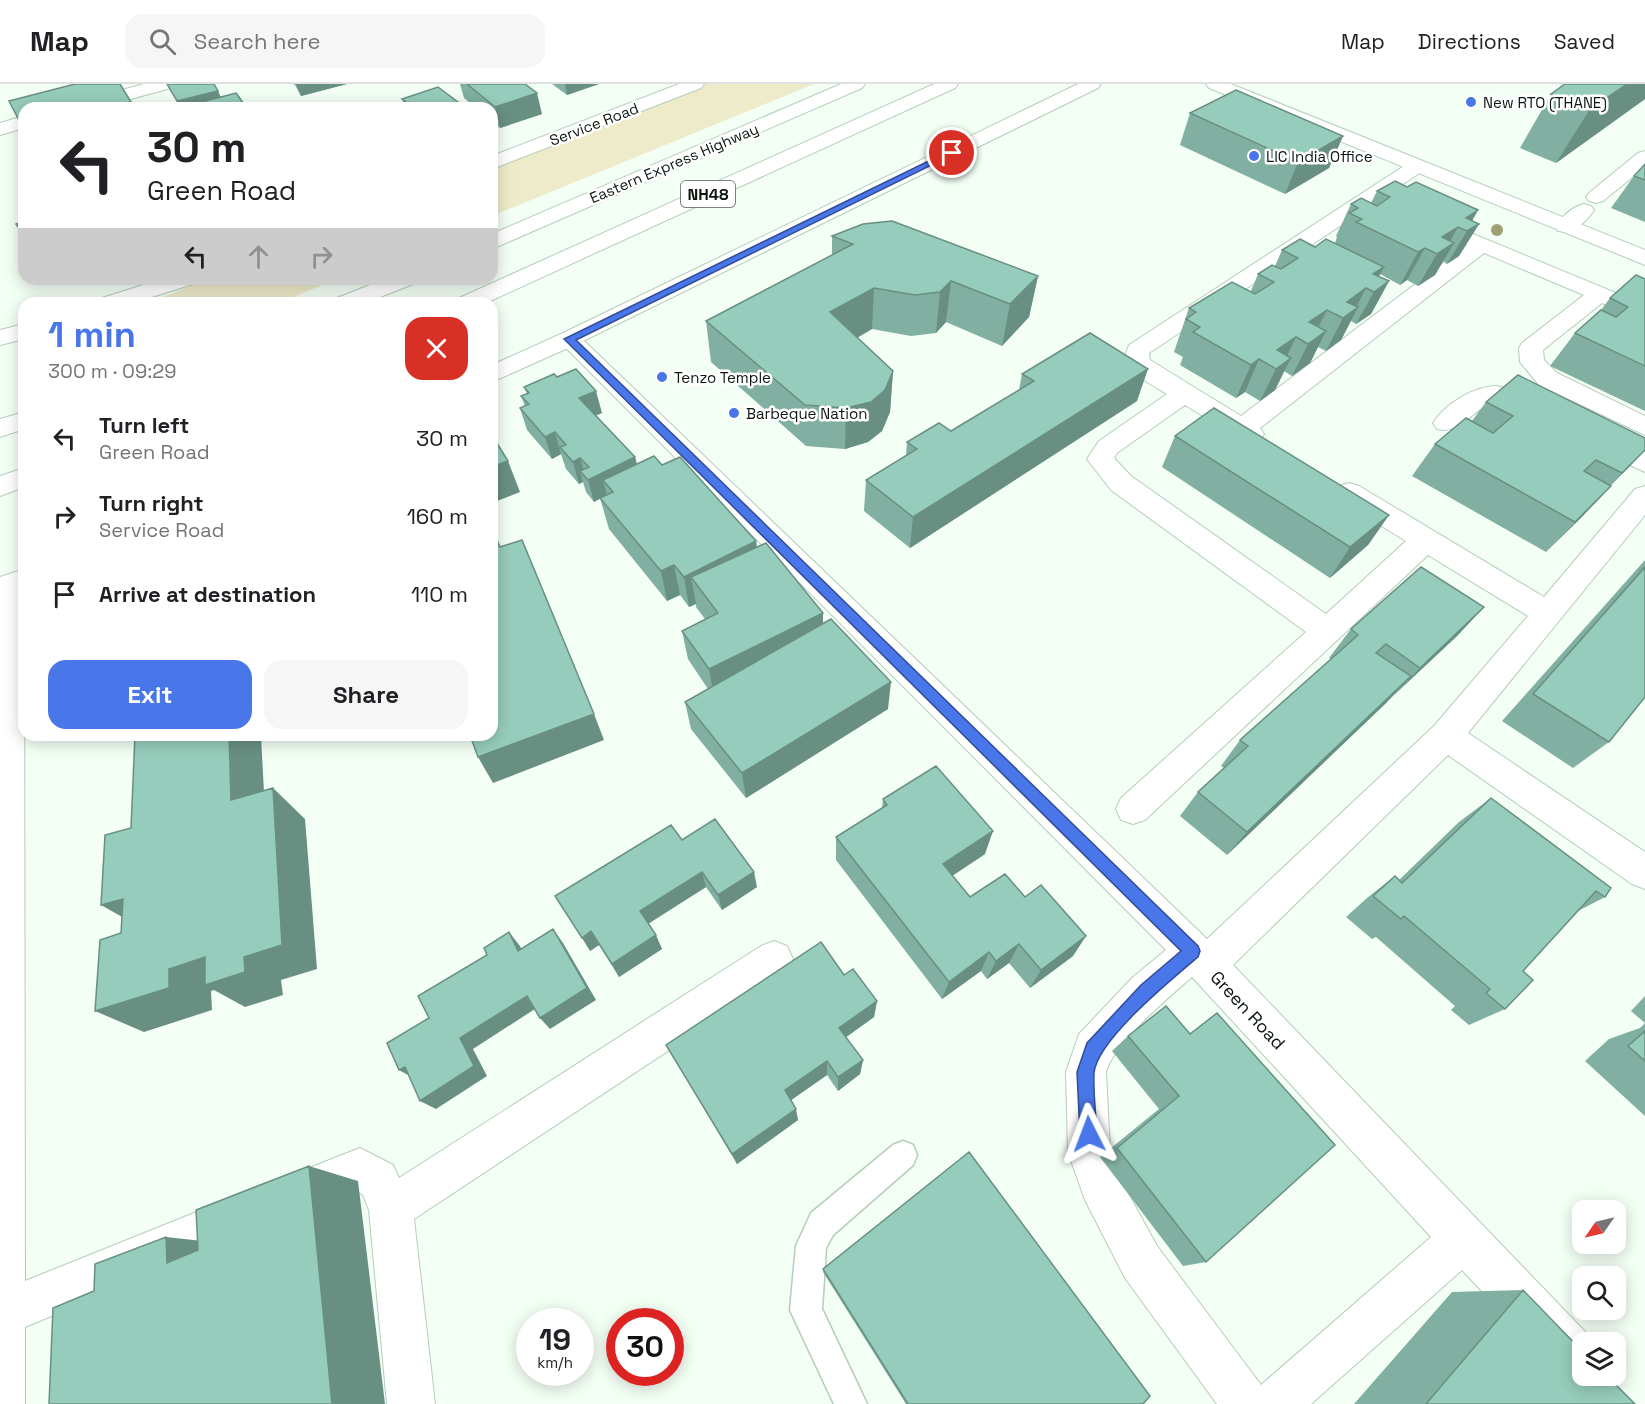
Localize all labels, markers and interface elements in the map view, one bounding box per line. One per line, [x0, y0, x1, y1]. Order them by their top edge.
search box [125, 14, 545, 68]
text: Map [30, 23, 89, 59]
icon: search [146, 25, 179, 58]
text: Search here [194, 27, 321, 55]
text: Map [1341, 28, 1385, 55]
text: Directions [1418, 28, 1521, 55]
text: Saved [1554, 28, 1615, 55]
place label: New RTO (THANE) [1483, 93, 1607, 113]
marker: New RTO (THANE) [1464, 95, 1478, 109]
street label: Service Road [547, 98, 641, 150]
street label: Eastern Express Highway [587, 119, 761, 207]
text: 30 m [147, 121, 246, 174]
icon: left [48, 126, 126, 204]
pin [926, 127, 977, 178]
icon: arrive [935, 136, 968, 169]
place label: LIC India Office [1266, 147, 1373, 166]
marker: LIC India Office [1247, 149, 1261, 163]
text: Green Road [147, 173, 296, 208]
road number: NH48 [681, 181, 735, 207]
icon: left [179, 240, 212, 273]
icon: ahead [242, 240, 275, 273]
icon: right [305, 240, 338, 273]
text: 1 min [48, 312, 136, 358]
button: close [405, 317, 468, 380]
text: 300 m · 09:29 [48, 358, 176, 384]
place label: Tenzo Temple [674, 368, 771, 387]
marker: Tenzo Temple [655, 370, 669, 384]
place label: Barbeque Nation [746, 404, 867, 423]
marker: Barbeque Nation [727, 406, 741, 420]
text: Turn left [99, 411, 189, 439]
icon: left [48, 422, 81, 455]
text: 30 m [416, 424, 468, 452]
text: Green Road [99, 439, 210, 465]
text: Turn right [99, 489, 204, 517]
icon: right [48, 500, 81, 533]
text: 160 m [407, 502, 468, 530]
text: Service Road [99, 517, 224, 543]
icon: arrive [48, 578, 81, 611]
text: Arrive at destination [99, 580, 316, 608]
text: 110 m [411, 580, 468, 608]
button: Exit [48, 660, 252, 729]
button: Share [264, 660, 468, 729]
street label: Green Road [1206, 966, 1290, 1054]
position arrow [1057, 1102, 1121, 1166]
north arrow [1572, 1200, 1626, 1254]
map controls [1572, 1200, 1626, 1386]
button: search [1572, 1266, 1626, 1320]
speed limit sign: 30 [606, 1308, 684, 1386]
text: 19 [539, 1320, 571, 1359]
button: layers [1572, 1332, 1626, 1386]
text: km/h [537, 1353, 573, 1372]

